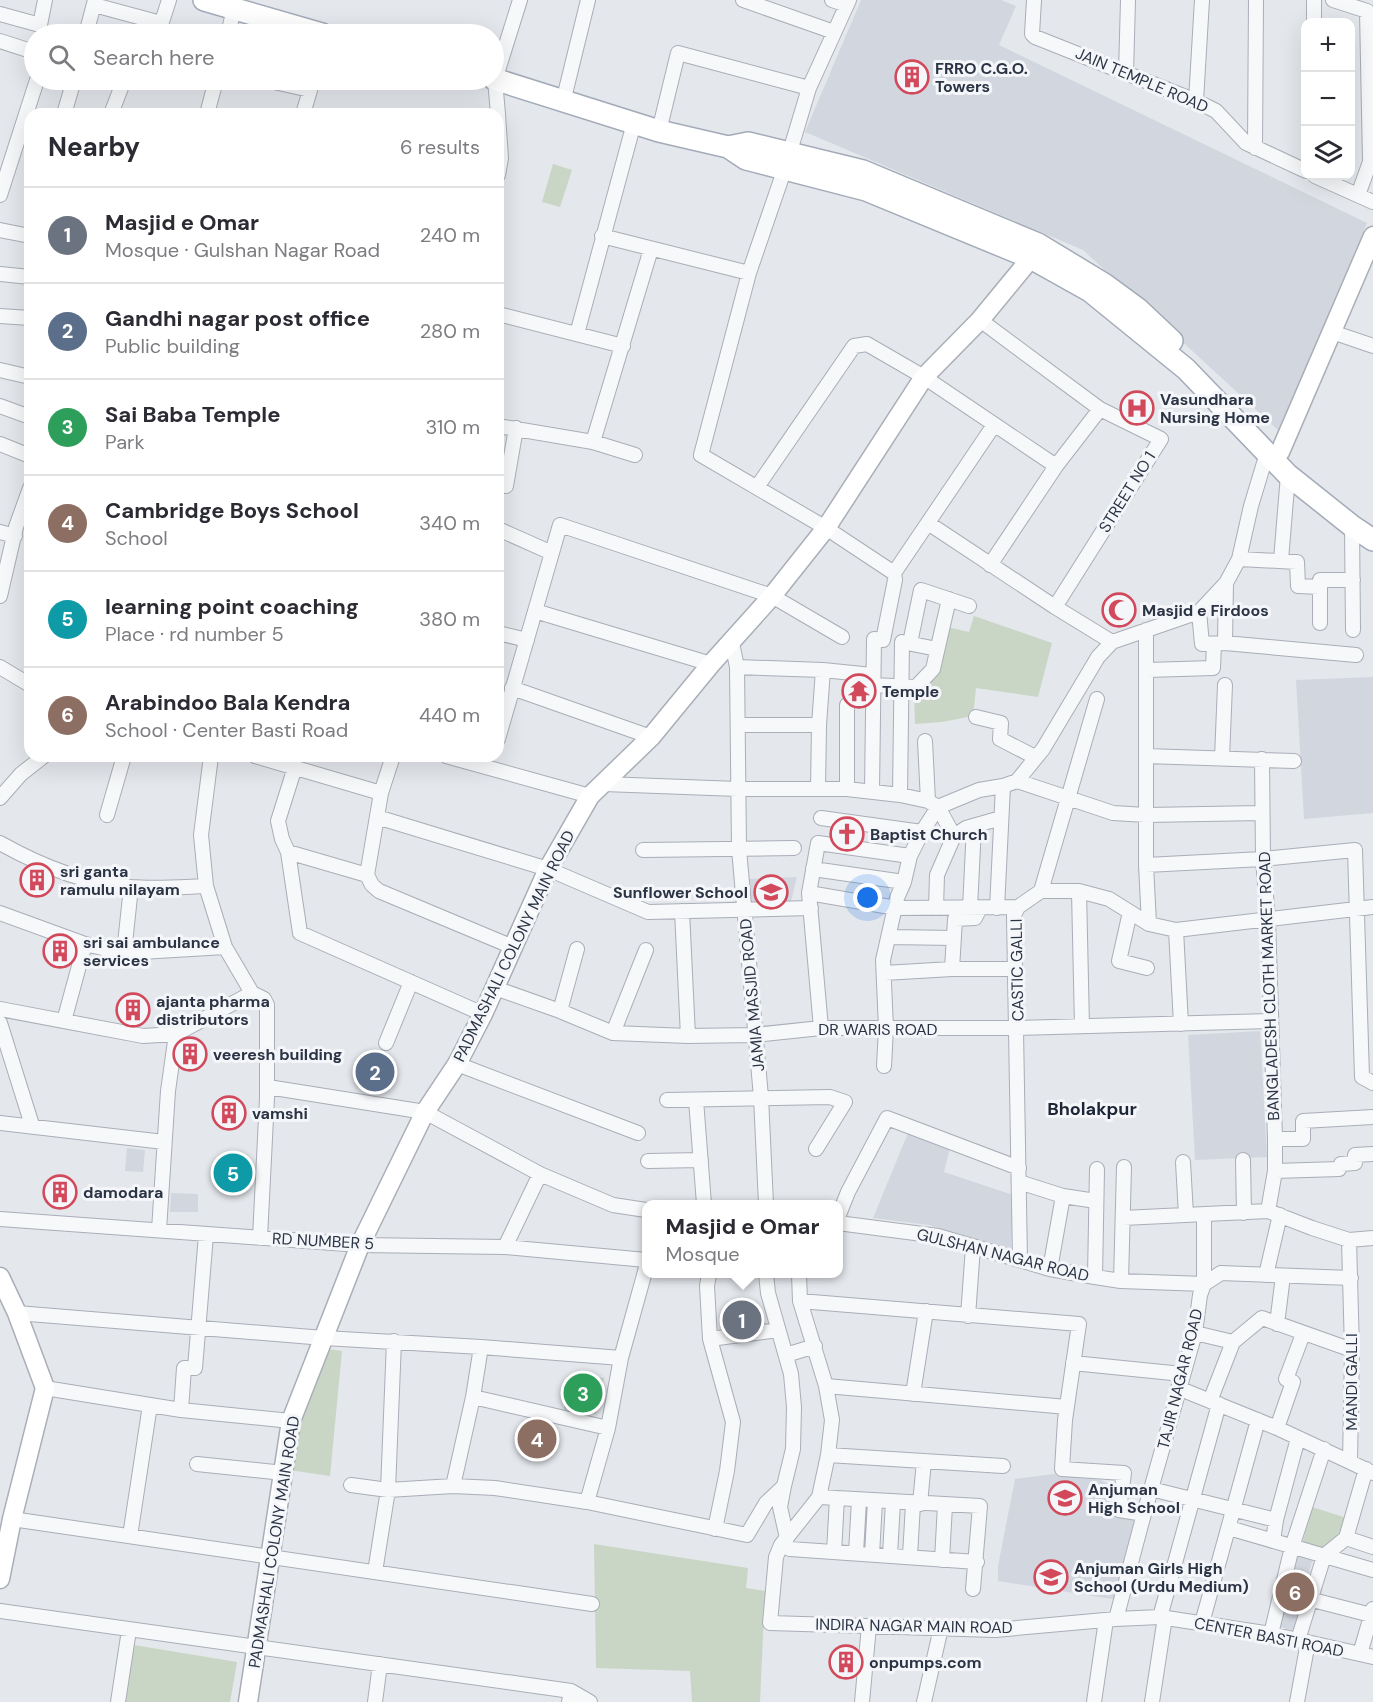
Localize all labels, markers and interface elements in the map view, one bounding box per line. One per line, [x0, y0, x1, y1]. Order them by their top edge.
map controls [1301, 18, 1355, 180]
button: + [1301, 18, 1355, 72]
search box [24, 24, 504, 90]
icon: search [45, 41, 78, 74]
text: Search here [93, 43, 214, 72]
street label: JAIN TEMPLE ROAD [1072, 43, 1212, 117]
place label: FRRO C.G.O. Towers [935, 58, 1028, 97]
building icon: FRRO C.G.O. Towers [894, 59, 930, 95]
button: − [1301, 72, 1355, 126]
button: layers [1301, 126, 1355, 180]
text: Nearby [48, 130, 140, 164]
text: 6 results [400, 134, 480, 160]
text: Masjid e Omar [105, 208, 259, 237]
text: 1 [64, 222, 71, 248]
text: 240 m [420, 222, 480, 248]
text: Mosque · Gulshan Nagar Road [105, 237, 380, 263]
text: Gandhi nagar post office [105, 304, 370, 333]
text: 2 [62, 318, 73, 344]
text: 280 m [420, 318, 480, 344]
text: Public building [105, 333, 240, 359]
place label: Vasundhara Nursing Home [1160, 389, 1270, 428]
hospital icon: Vasundhara Nursing Home [1119, 390, 1155, 426]
text: Sai Baba Temple [105, 400, 280, 429]
text: 3 [61, 414, 74, 440]
text: 310 m [425, 414, 480, 440]
text: Park [105, 429, 145, 455]
street label: STREET NO 1 [1094, 448, 1160, 536]
text: Cambridge Boys School [105, 496, 359, 525]
text: 4 [61, 510, 74, 536]
text: 340 m [419, 510, 480, 536]
text: School [105, 525, 168, 551]
text: learning point coaching [105, 592, 359, 621]
mosque icon: Masjid e Firdoos [1101, 592, 1137, 628]
place label: Masjid e Firdoos [1142, 600, 1269, 621]
text: 5 [61, 606, 74, 632]
text: 380 m [419, 606, 480, 632]
text: Place · rd number 5 [105, 621, 284, 647]
temple icon: Temple [841, 673, 877, 709]
place label: Temple [882, 681, 939, 702]
text: Arabindoo Bala Kendra [105, 688, 350, 717]
text: 6 [61, 702, 74, 728]
text: 440 m [419, 702, 480, 728]
text: School · Center Basti Road [105, 717, 348, 743]
church icon: Baptist Church [829, 816, 865, 852]
place label: Baptist Church [870, 824, 988, 845]
street label: PADMASHALI COLONY MAIN ROAD [449, 827, 579, 1065]
street label: BANGLADESH CLOTH MARKET ROAD [1254, 851, 1284, 1121]
place label: sri ganta ramulu nilayam [60, 861, 180, 900]
building icon: sri ganta ramulu nilayam [19, 862, 55, 898]
school or university icon: Sunflower School [753, 874, 789, 910]
place label: Sunflower School [613, 882, 748, 903]
your location [853, 883, 882, 912]
street label: JAMIA MASJID ROAD [735, 918, 769, 1072]
street label: CASTIC GALLI [1006, 919, 1028, 1021]
place label: sri sai ambulance services [83, 932, 220, 971]
building icon: sri sai ambulance services [42, 933, 78, 969]
place label: ajanta pharma distributors [156, 991, 270, 1030]
building icon: ajanta pharma distributors [115, 992, 151, 1028]
street label: DR WARIS ROAD [818, 1019, 938, 1040]
building icon: veeresh building [172, 1036, 208, 1072]
place label: veeresh building [213, 1044, 342, 1065]
pin: 2 [356, 1050, 394, 1094]
building icon: vamshi [211, 1095, 247, 1131]
district label: Bholakpur [1047, 1097, 1137, 1121]
place label: vamshi [252, 1103, 308, 1124]
pin: 5 [214, 1150, 252, 1196]
building icon: damodara [42, 1174, 78, 1210]
place label: damodara [83, 1182, 163, 1203]
popup [642, 1200, 843, 1278]
text: Masjid e Omar [666, 1212, 819, 1241]
street label: GULSHAN NAGAR ROAD [915, 1223, 1091, 1287]
street label: RD NUMBER 5 [272, 1228, 374, 1254]
text: Mosque [666, 1241, 740, 1267]
pin: 1 [722, 1298, 762, 1342]
street label: TAJIR NAGAR ROAD [1152, 1307, 1208, 1451]
street label: MANDI GALLI [1341, 1333, 1362, 1431]
pin: 3 [564, 1370, 602, 1416]
street label: PADMASHALI COLONY MAIN ROAD [244, 1414, 304, 1670]
pin: 4 [518, 1416, 556, 1462]
place label: Anjuman High School [1088, 1479, 1180, 1518]
school or university icon: Anjuman High School [1047, 1480, 1083, 1516]
place label: Anjuman Girls High School (Urdu Medium) [1074, 1558, 1249, 1597]
school or university icon: Anjuman Girls High School (Urdu Medium) [1033, 1559, 1069, 1595]
pin: 6 [1276, 1570, 1314, 1614]
street label: CENTER BASTI ROAD [1192, 1612, 1346, 1662]
street label: INDIRA NAGAR MAIN ROAD [815, 1614, 1013, 1638]
building icon: onpumps.com [828, 1644, 864, 1680]
place label: onpumps.com [869, 1652, 982, 1673]

